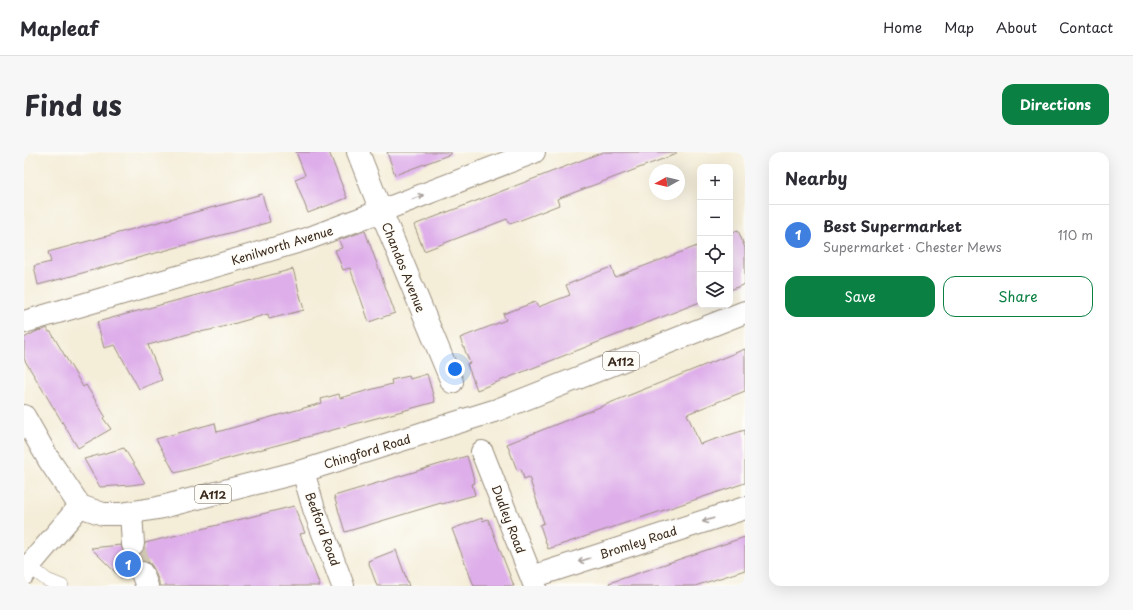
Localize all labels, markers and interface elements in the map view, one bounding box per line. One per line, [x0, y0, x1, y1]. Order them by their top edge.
text: Mapleaf [20, 14, 98, 42]
text: Home [883, 17, 922, 38]
text: Map [944, 17, 974, 38]
text: About [996, 17, 1037, 38]
text: Contact [1059, 17, 1113, 38]
text: Find us [24, 83, 122, 126]
button: Directions [1002, 84, 1109, 125]
north arrow [649, 164, 685, 200]
map controls [697, 164, 733, 308]
button: + [697, 164, 733, 200]
text: Nearby [785, 165, 847, 191]
one-way arrow [411, 193, 423, 201]
button: − [697, 200, 733, 236]
text: Best Supermarket [823, 214, 962, 237]
street label: Chandos Avenue [378, 219, 430, 315]
street label: Kenilworth Avenue [229, 221, 336, 269]
text: 1 [795, 225, 801, 244]
text: 110 m [1058, 225, 1093, 244]
button: locate [697, 236, 733, 272]
text: Supermarket · Chester Mews [823, 237, 1002, 256]
button: layers [697, 272, 733, 308]
button: Save [785, 276, 935, 317]
button: Share [943, 276, 1093, 317]
road number: A112 [603, 352, 639, 370]
your location [445, 359, 465, 379]
street label: Chingford Road [321, 429, 413, 473]
street label: Dudley Road [488, 482, 530, 556]
road number: A112 [195, 485, 231, 503]
street label: Bedford Road [301, 489, 345, 569]
one-way arrow [702, 516, 714, 524]
street label: Bromley Road [597, 521, 679, 563]
pin: 1 [115, 549, 141, 579]
one-way arrow [578, 557, 591, 564]

